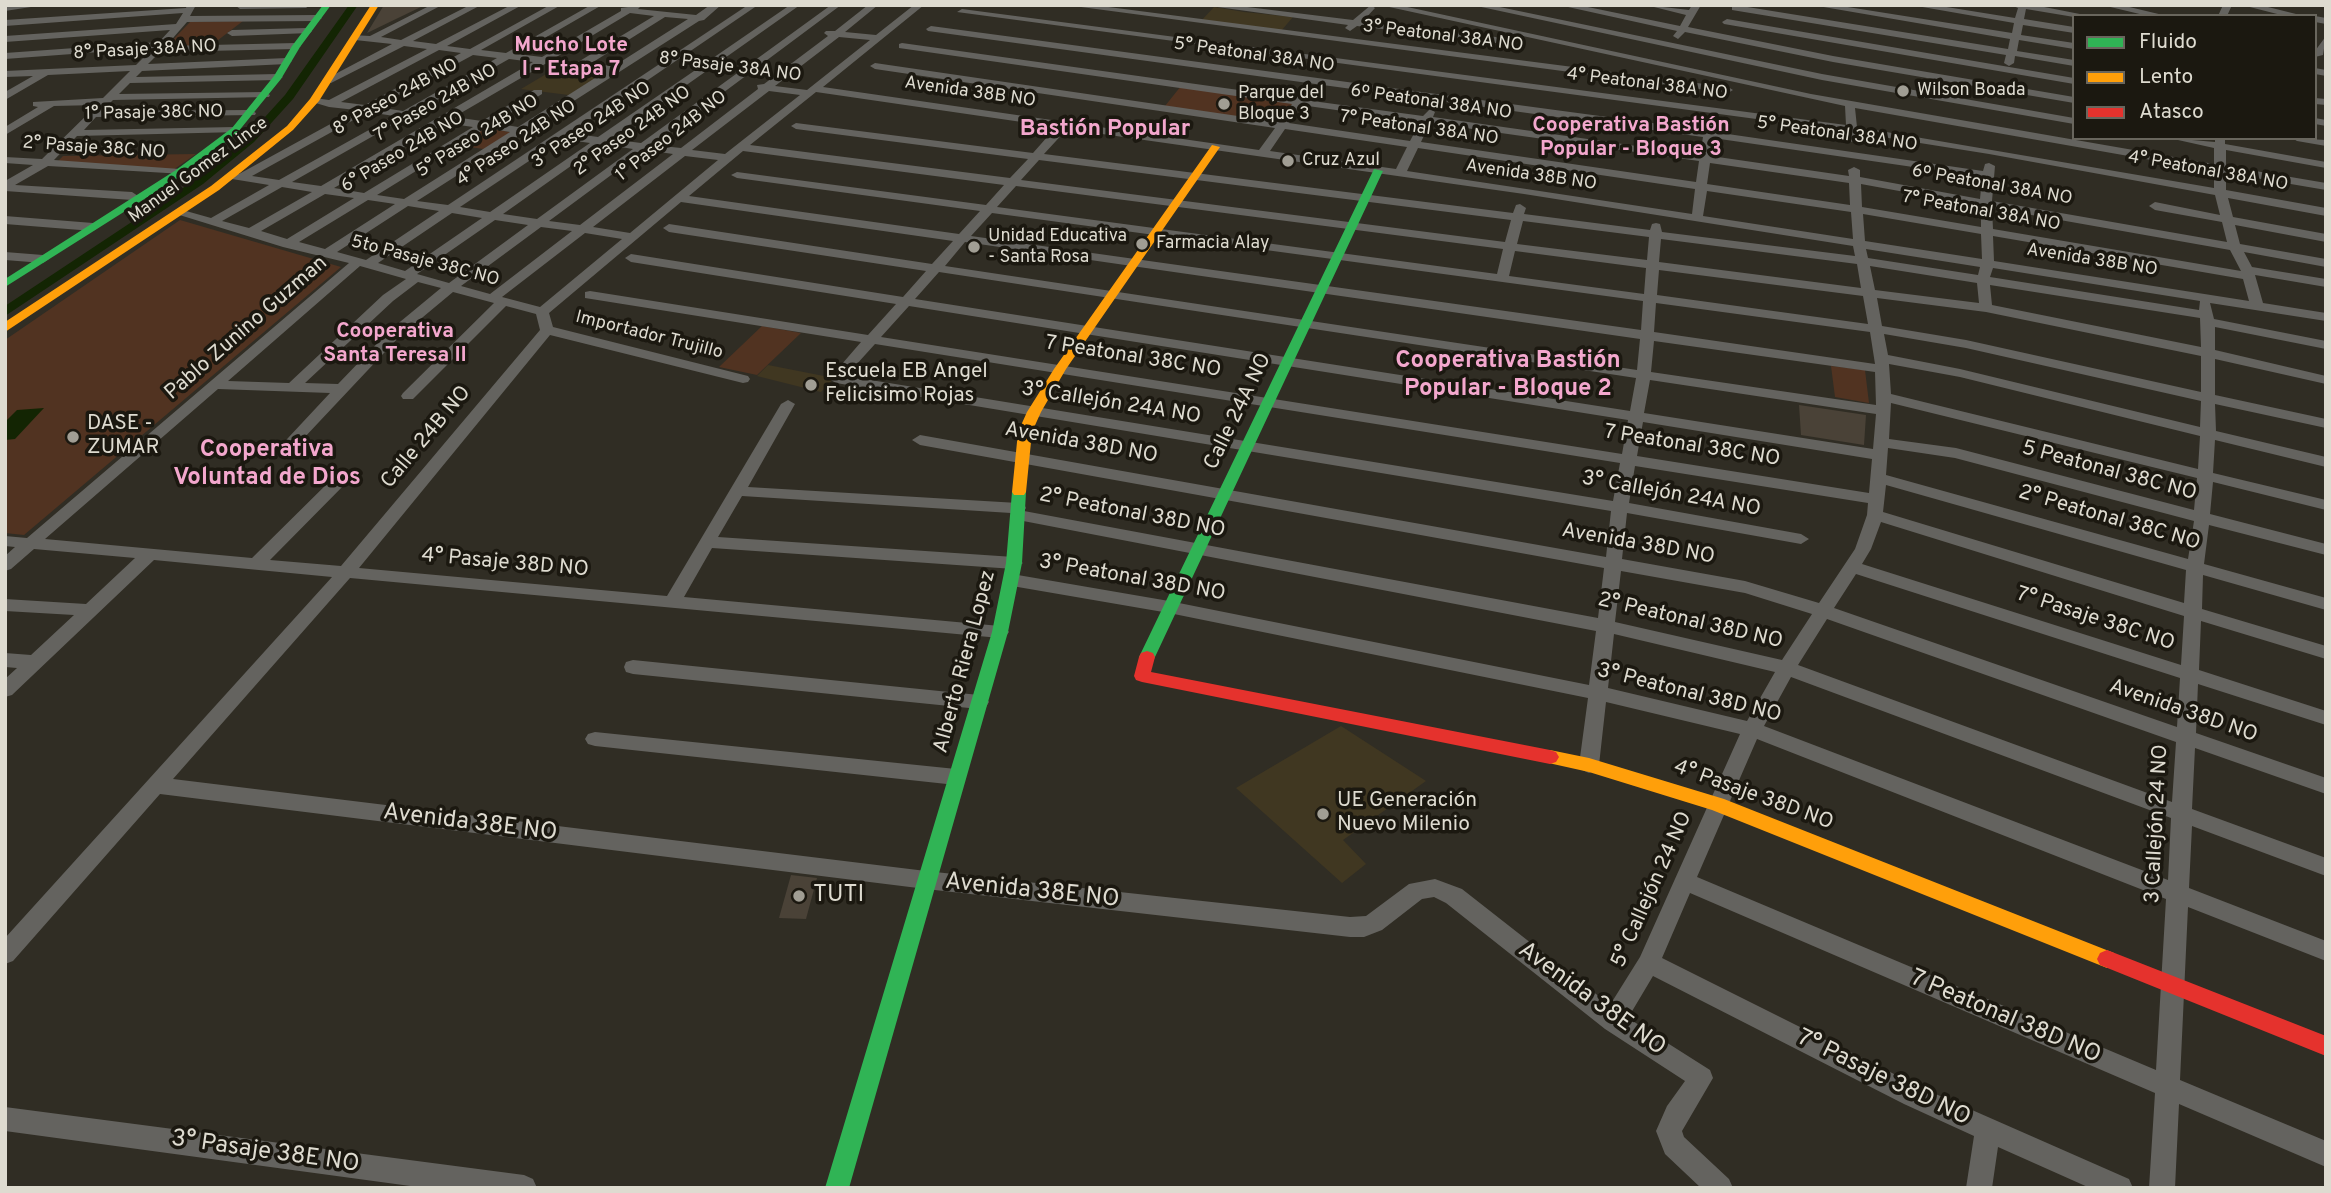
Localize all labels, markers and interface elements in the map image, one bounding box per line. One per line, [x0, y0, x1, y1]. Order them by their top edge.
legend [2072, 14, 2317, 140]
street label: 3° Peatonal 38A NO [1361, 16, 1525, 58]
text: Fluido [2139, 29, 2197, 56]
district label: Mucho Lote I - Etapa 7 [514, 34, 628, 84]
street label: 5° Peatonal 38A NO [1172, 34, 1336, 78]
street label: 8° Pasaje 38A NO [73, 36, 217, 66]
street label: 8° Pasaje 38A NO [657, 49, 803, 87]
street label: 8° Paseo 24B NO [330, 55, 462, 141]
street label: 7° Paseo 24B NO [371, 60, 501, 148]
street label: 4° Peatonal 38A NO [1565, 64, 1729, 106]
text: Lento [2139, 64, 2193, 91]
street label: Avenida 38B NO [903, 73, 1037, 113]
street label: 3° Paseo 24B NO [528, 78, 656, 174]
place label: Wilson Boada [1917, 80, 2026, 102]
street label: 6º Peatonal 38A NO [1349, 81, 1513, 125]
street label: 2° Paseo 24B NO [570, 82, 696, 182]
place label: Parque del Bloque 3 [1238, 83, 1324, 126]
marker: Wilson Boada [1895, 83, 1911, 99]
street label: 1° Paseo 24B NO [612, 87, 732, 187]
street label: 5° Paseo 24B NO [413, 91, 543, 183]
street label: 4° Paseo 24B NO [453, 96, 581, 192]
marker: Parque del Bloque 3 [1216, 96, 1232, 112]
text: Atasco [2139, 99, 2204, 126]
street label: 1° Pasaje 38C NO [84, 102, 224, 126]
street label: 7° Peatonal 38A NO [1338, 107, 1500, 151]
street label: 6° Paseo 24B NO [338, 108, 468, 198]
street label: Manuel Gomez Lince [125, 113, 273, 229]
street label: 5° Peatonal 38A NO [1755, 113, 1919, 157]
district label: Cooperativa Bastión Popular - Bloque 3 [1532, 114, 1730, 164]
district label: Bastión Popular [1020, 116, 1190, 144]
street label: 2° Pasaje 38C NO [22, 133, 166, 165]
street label: 4° Peatonal 38A NO [2126, 147, 2290, 197]
place label: Cruz Azul [1302, 150, 1380, 172]
marker: Cruz Azul [1280, 153, 1296, 169]
street label: Avenida 38B NO [1464, 156, 1598, 196]
street label: 6º Peatonal 38A NO [1910, 161, 2074, 211]
street label: 7° Peatonal 38A NO [1900, 187, 2062, 237]
place label: Unidad Educativa - Santa Rosa [988, 226, 1127, 268]
street label: 5to Pasaje 38C NO [348, 232, 502, 292]
place label: Farmacia Alay [1156, 233, 1270, 255]
marker: Farmacia Alay [1134, 236, 1150, 252]
marker: Unidad Educativa - Santa Rosa [966, 239, 982, 255]
street label: Avenida 38B NO [2025, 240, 2159, 282]
street label: Pablo Zunino Guzman [161, 252, 333, 406]
street label: Importador Trujillo [573, 307, 725, 365]
district label: Cooperativa Santa Teresa II [323, 320, 467, 370]
street label: 7 Peatonal 38C NO [1043, 332, 1223, 384]
district label: Cooperativa Bastión Popular - Bloque 2 [1395, 348, 1621, 404]
street label: Calle 24A NO [1200, 350, 1278, 474]
place label: Escuela EB Angel Felicisimo Rojas [825, 360, 988, 410]
marker: Escuela EB Angel Felicisimo Rojas [803, 377, 819, 393]
street label: 3° Callejón 24A NO [1019, 377, 1203, 431]
street label: Calle 24B NO [377, 381, 477, 495]
place label: DASE - ZUMAR [87, 412, 159, 462]
street label: Avenida 38D NO [1002, 418, 1160, 470]
street label: 7 Peatonal 38C NO [1602, 421, 1782, 473]
marker: DASE - ZUMAR [65, 429, 81, 445]
district label: Cooperativa Voluntad de Dios [173, 437, 361, 493]
street label: 5 Peatonal 38C NO [2019, 437, 2199, 507]
street label: 3° Callejón 24A NO [1579, 467, 1763, 523]
street label: 2° Peatonal 38C NO [2015, 481, 2203, 557]
street label: 2° Peatonal 38D NO [1037, 484, 1227, 544]
street label: Avenida 38D NO [1559, 519, 1717, 571]
street label: 4° Pasaje 38D NO [420, 544, 590, 584]
street label: 3° Peatonal 38D NO [1037, 550, 1227, 608]
street label: Alberto Riera Lopez [929, 568, 1003, 756]
street label: 7° Pasaje 38C NO [2013, 583, 2177, 657]
street label: 2° Peatonal 38D NO [1595, 588, 1785, 656]
street label: 3° Peatonal 38D NO [1594, 659, 1784, 729]
street label: Avenida 38D NO [2106, 675, 2260, 749]
street label: 3 Callejón 24 NO [2141, 744, 2175, 904]
street label: 4° Pasaje 38D NO [1670, 755, 1836, 837]
place label: UE Generación Nuevo Milenio [1337, 789, 1477, 839]
street label: Avenida 38E NO [381, 799, 559, 849]
marker: UE Generación Nuevo Milenio [1315, 806, 1331, 822]
street label: 5° Callejón 24 NO [1607, 808, 1699, 972]
street label: Avenida 38E NO [943, 869, 1121, 915]
place label: TUTI [813, 882, 864, 910]
marker: TUTI [791, 888, 807, 904]
street label: Avenida 38E NO [1512, 937, 1670, 1063]
street label: 7 Peatonal 38D NO [1905, 965, 2105, 1071]
street label: 7° Pasaje 38D NO [1791, 1024, 1975, 1134]
street label: 3° Pasaje 38E NO [169, 1126, 361, 1180]

